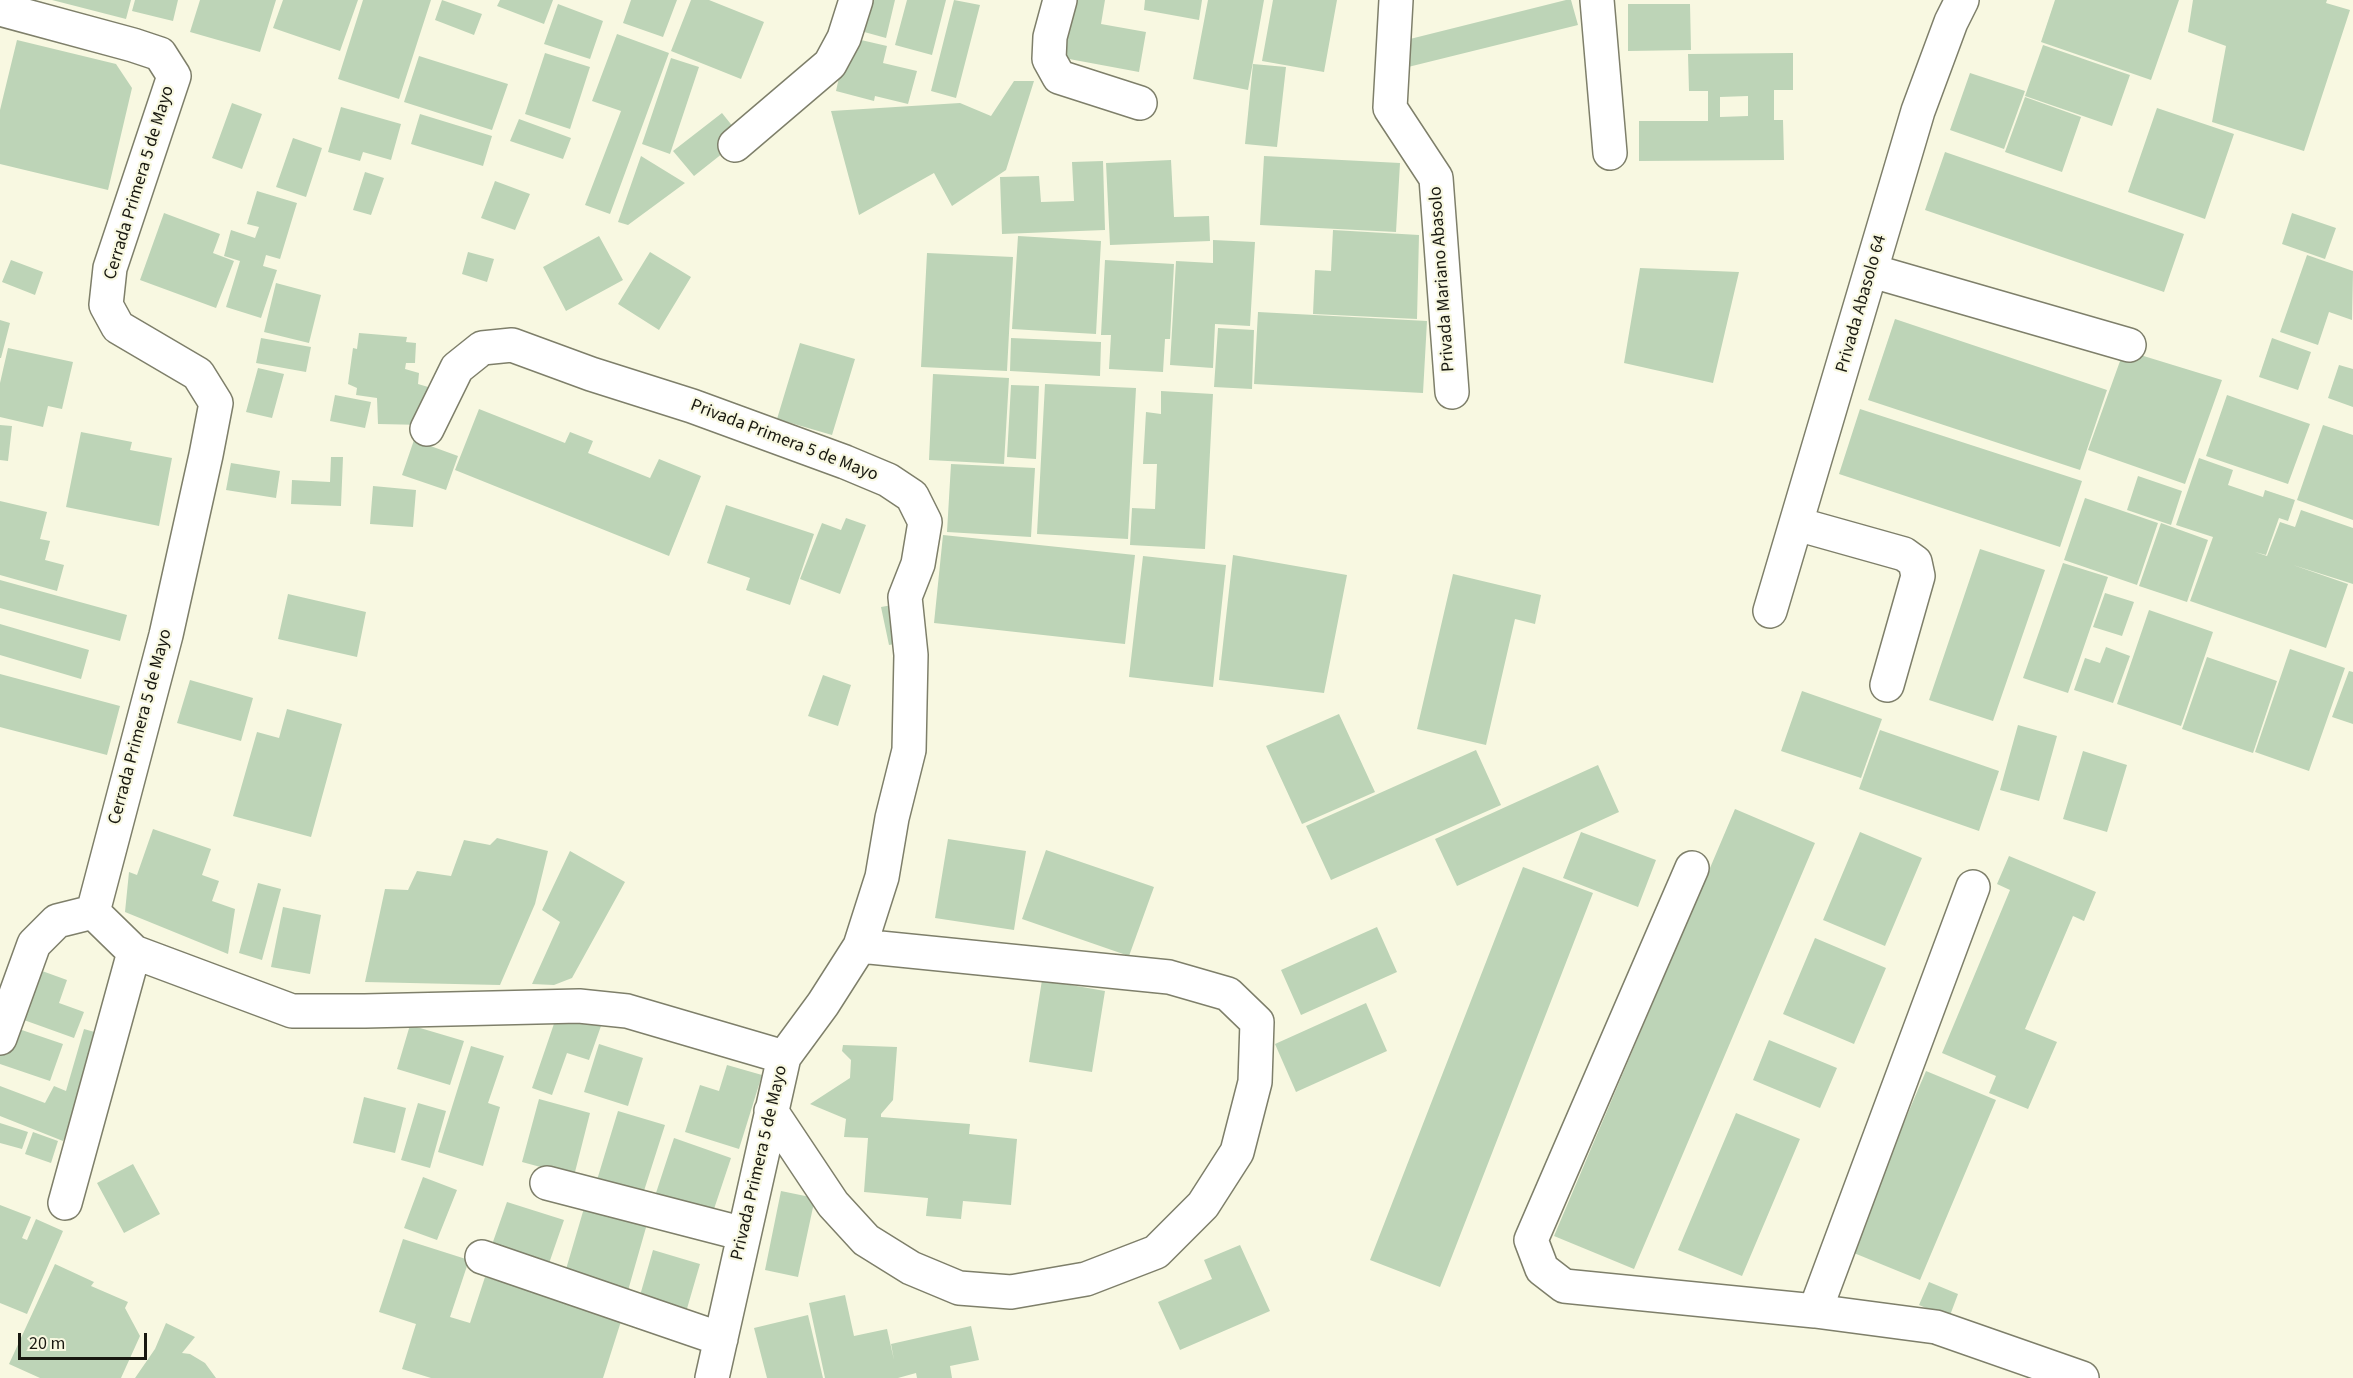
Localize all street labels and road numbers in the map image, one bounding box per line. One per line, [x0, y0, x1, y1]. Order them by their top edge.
street label: Cerrada Primera 5 de Mayo [100, 83, 180, 283]
street label: Privada Mariano Abasolo [1426, 186, 1460, 372]
street label: Privada Abasolo 64 [1832, 233, 1892, 375]
street label: Privada Primera 5 de Mayo [687, 395, 881, 487]
street label: Cerrada Primera 5 de Mayo [104, 627, 178, 827]
street label: Privada Primera 5 de Mayo [727, 1064, 793, 1262]

